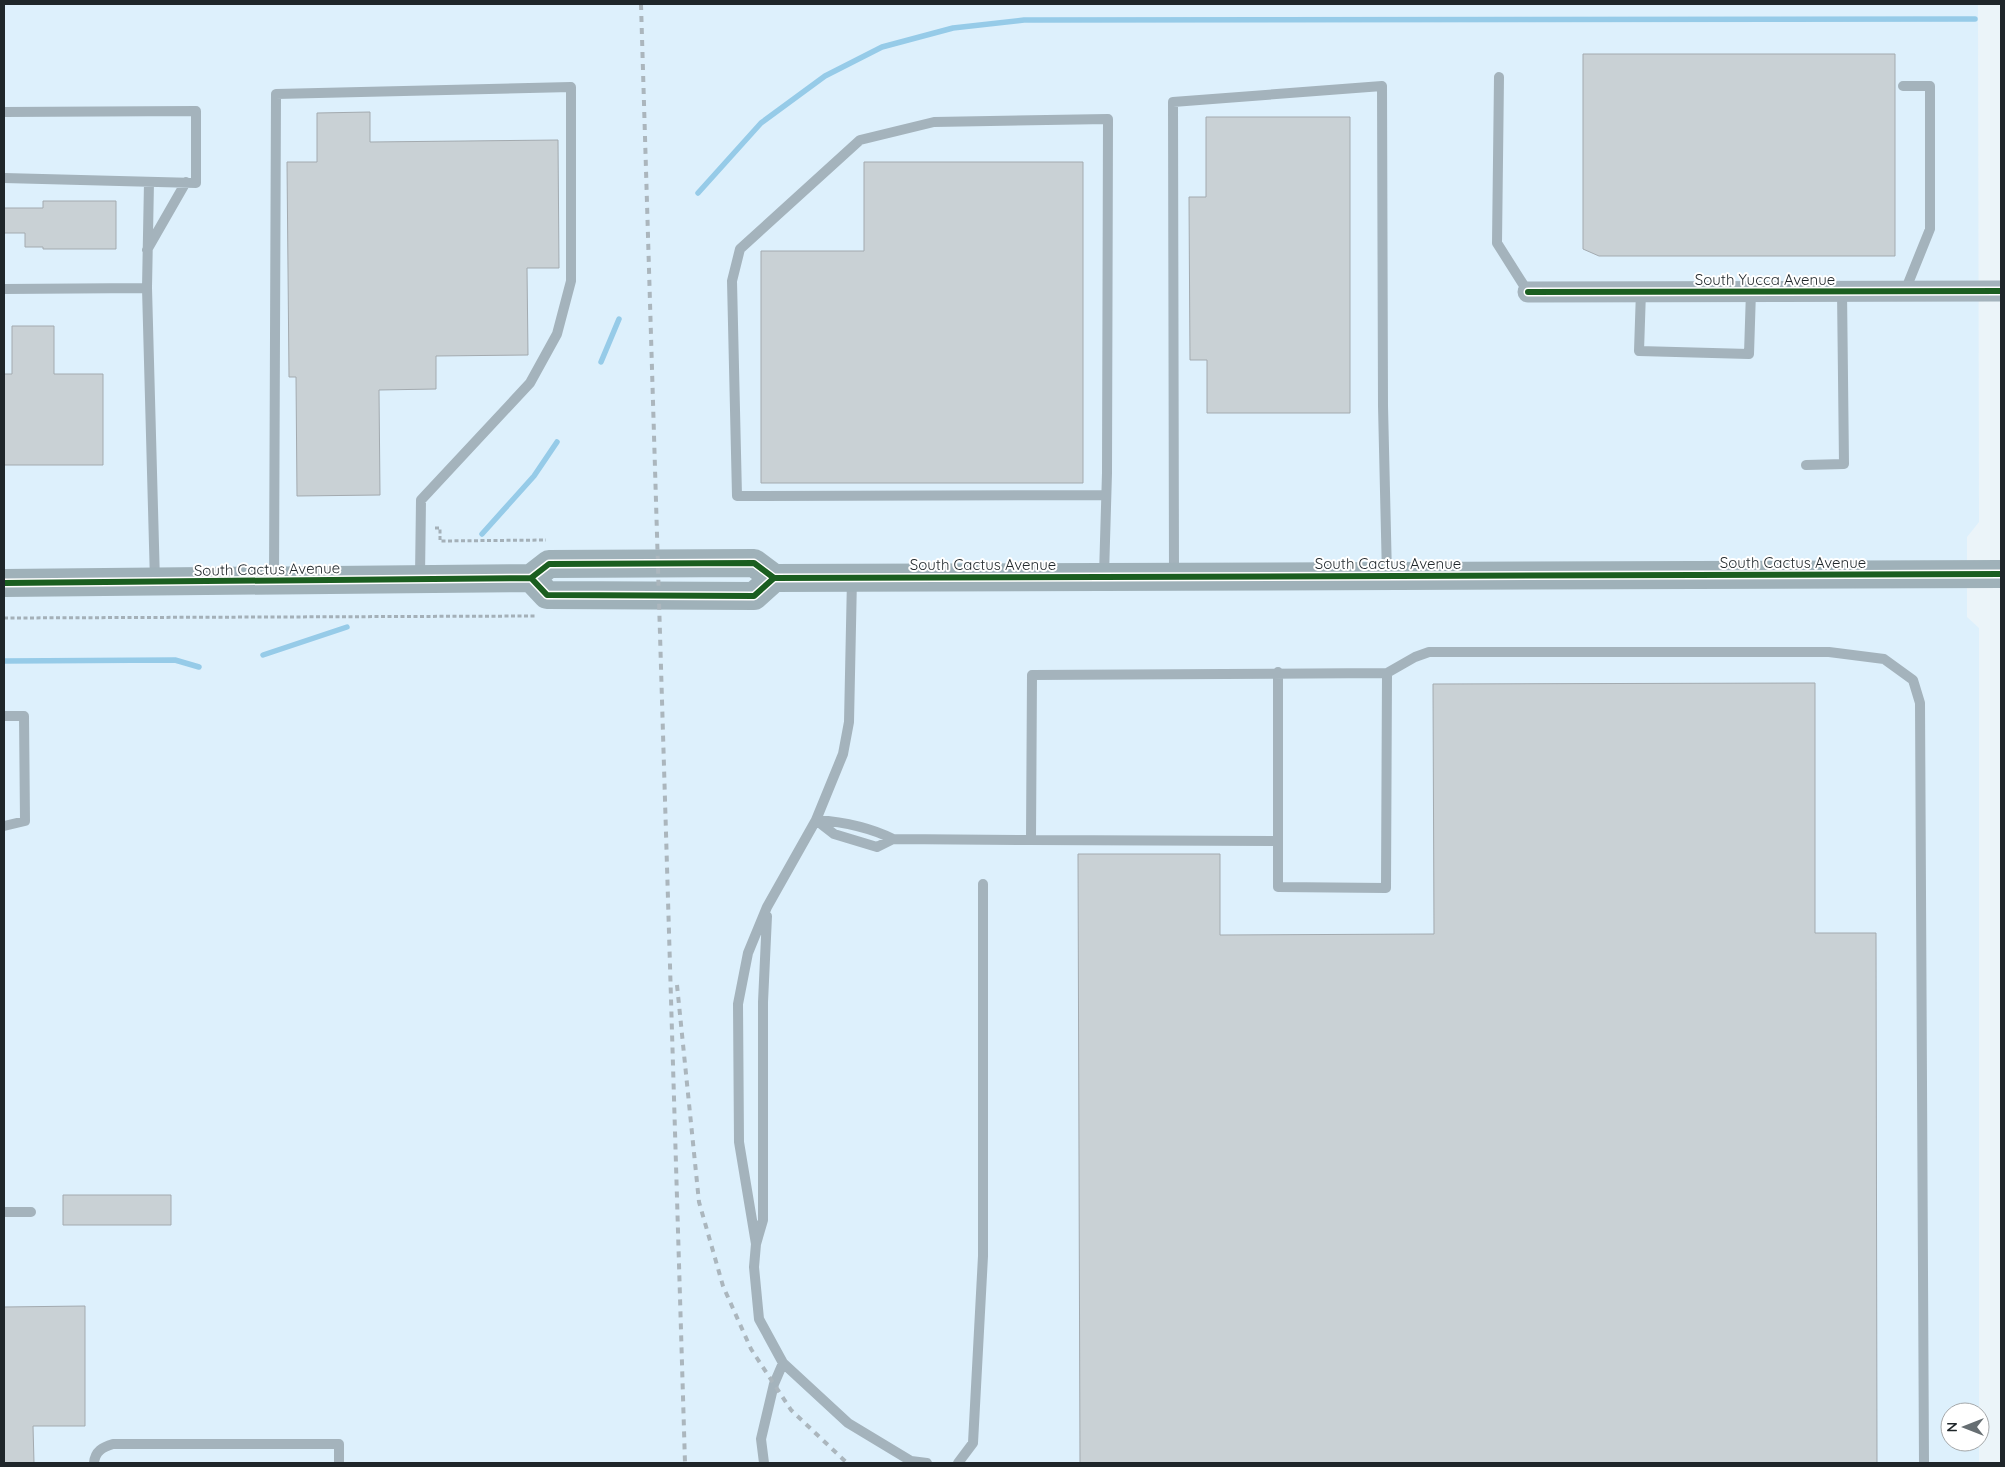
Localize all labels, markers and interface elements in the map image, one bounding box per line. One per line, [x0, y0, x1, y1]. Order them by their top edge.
street label: South Yucca Avenue [1695, 270, 1835, 289]
street label: South Cactus Avenue [1720, 553, 1866, 572]
street label: South Cactus Avenue [1315, 554, 1461, 573]
street label: South Cactus Avenue [910, 555, 1056, 574]
street label: South Cactus Avenue [194, 558, 340, 580]
north arrow [1940, 1402, 1990, 1452]
text: N [1943, 1422, 1961, 1432]

